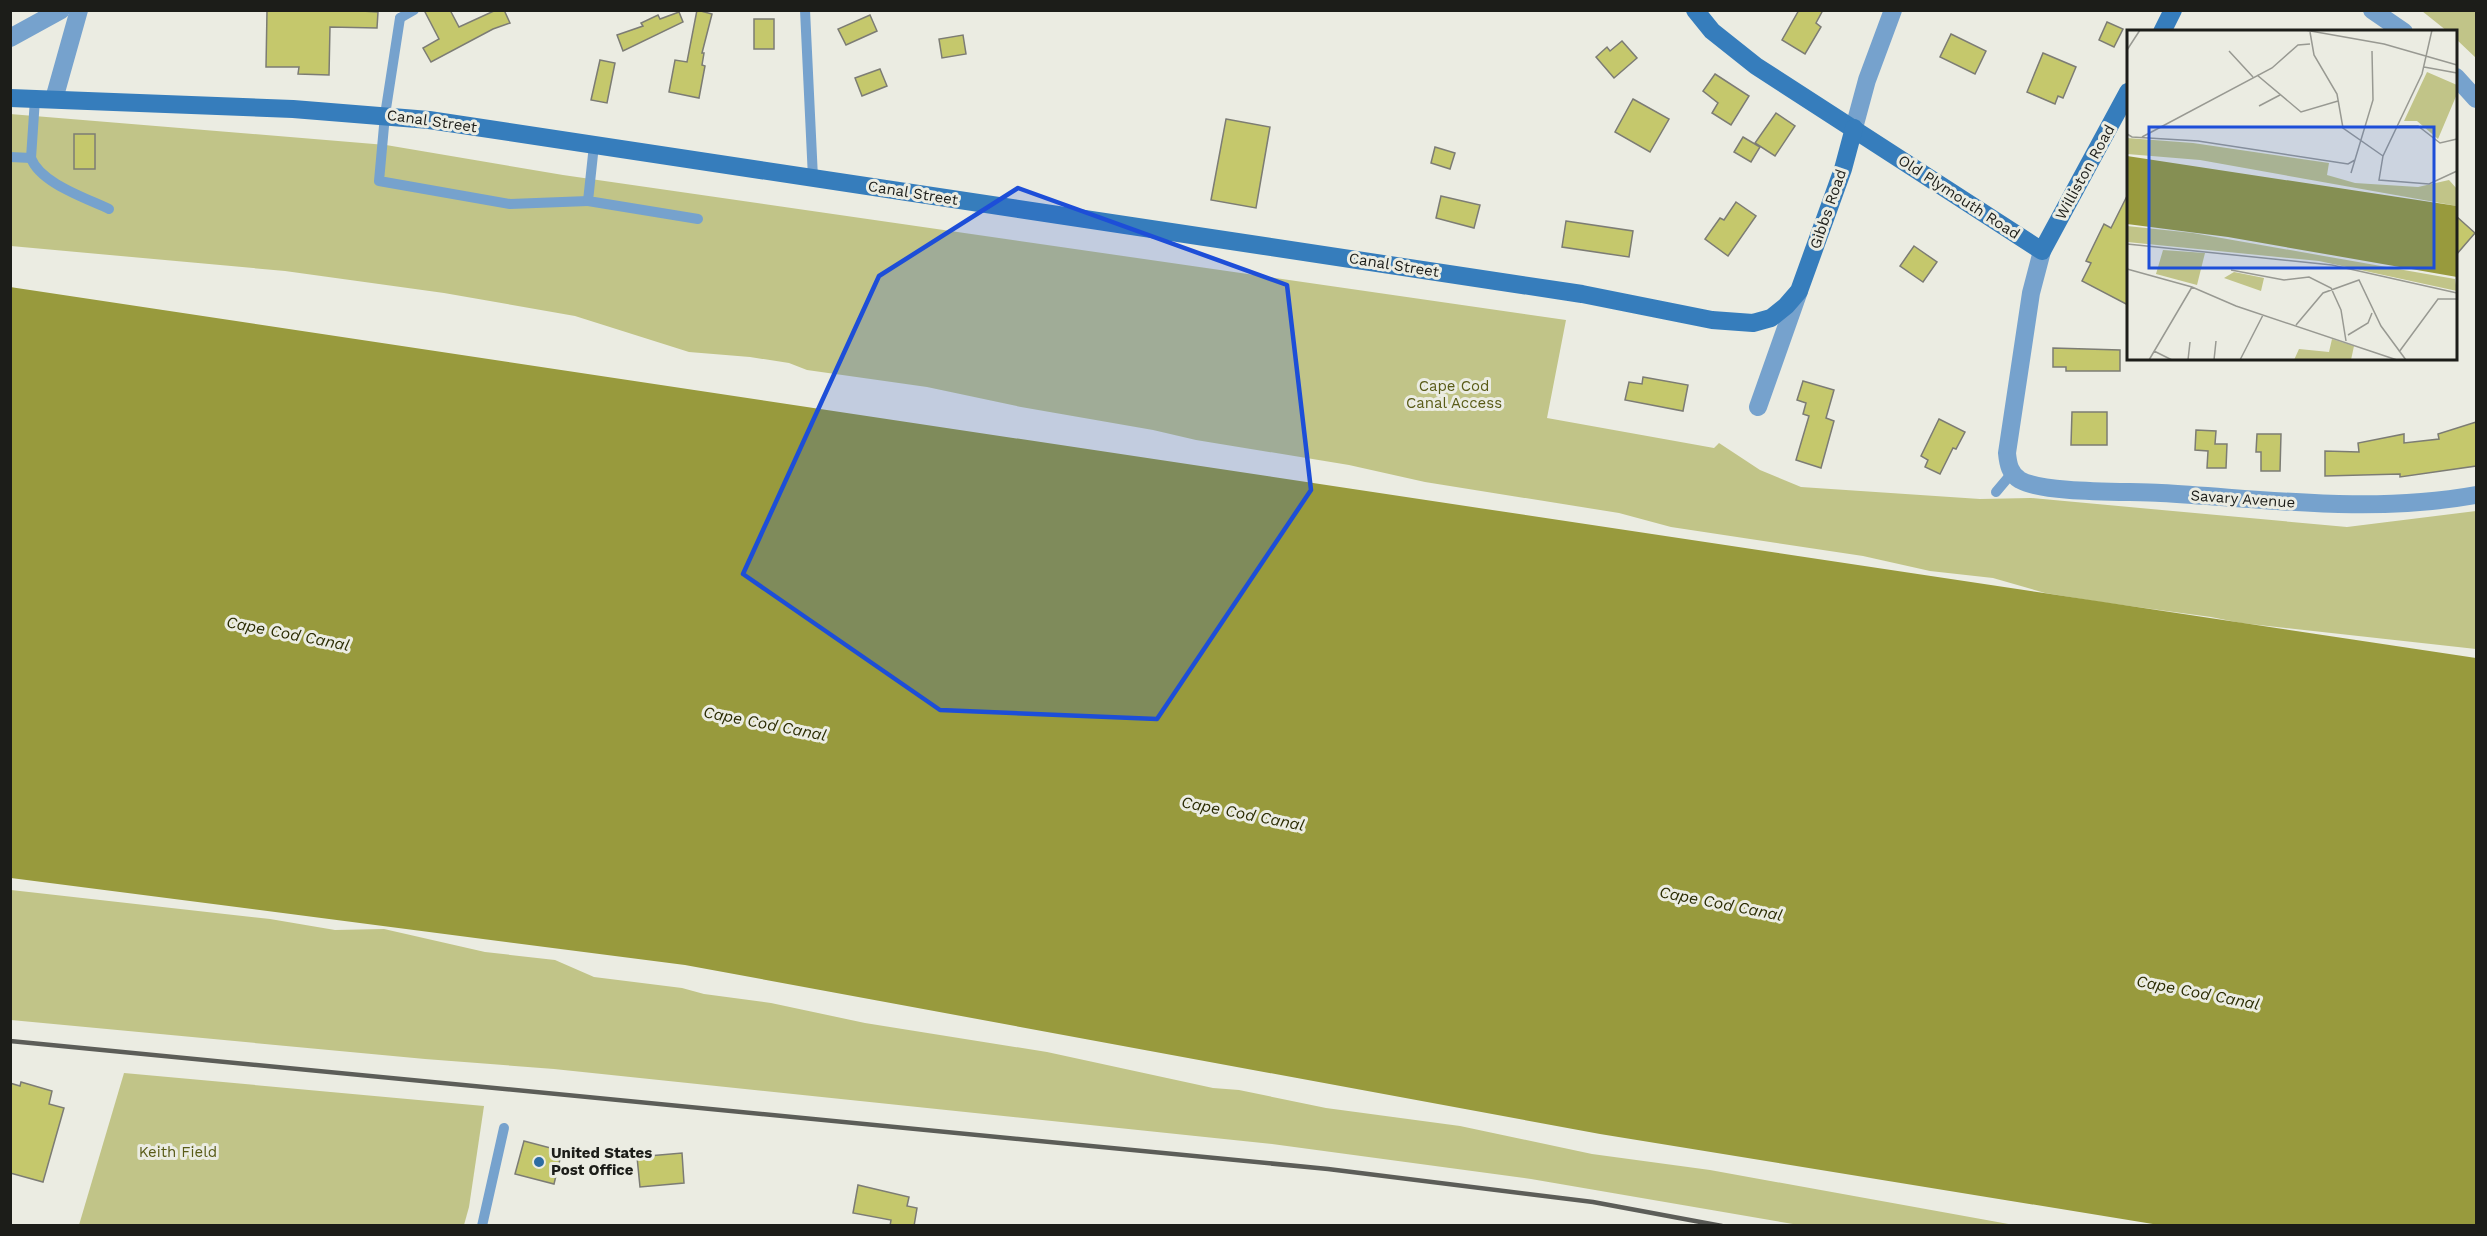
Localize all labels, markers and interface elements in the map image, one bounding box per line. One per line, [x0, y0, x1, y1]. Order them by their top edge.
inset map [2127, 30, 2457, 360]
street label: Canal Street [386, 106, 479, 136]
street label: Williston Road [2051, 121, 2119, 223]
street label: Old Plymouth Road [1895, 151, 2023, 243]
street label: Gibbs Road [1806, 167, 1850, 251]
street label: Canal Street [867, 177, 960, 209]
street label: Canal Street [1348, 249, 1441, 281]
park label: Cape Cod Canal Access [1406, 377, 1502, 412]
street label: Savary Avenue [2190, 486, 2296, 512]
water label: Cape Cod Canal [225, 612, 351, 655]
water label: Cape Cod Canal [702, 702, 828, 745]
water label: Cape Cod Canal [1180, 792, 1306, 835]
water label: Cape Cod Canal [1658, 882, 1784, 925]
water label: Cape Cod Canal [2135, 971, 2261, 1014]
park label: Keith Field [139, 1143, 217, 1161]
place label: United States Post Office [551, 1144, 652, 1179]
marker: United States Post Office [532, 1155, 546, 1169]

